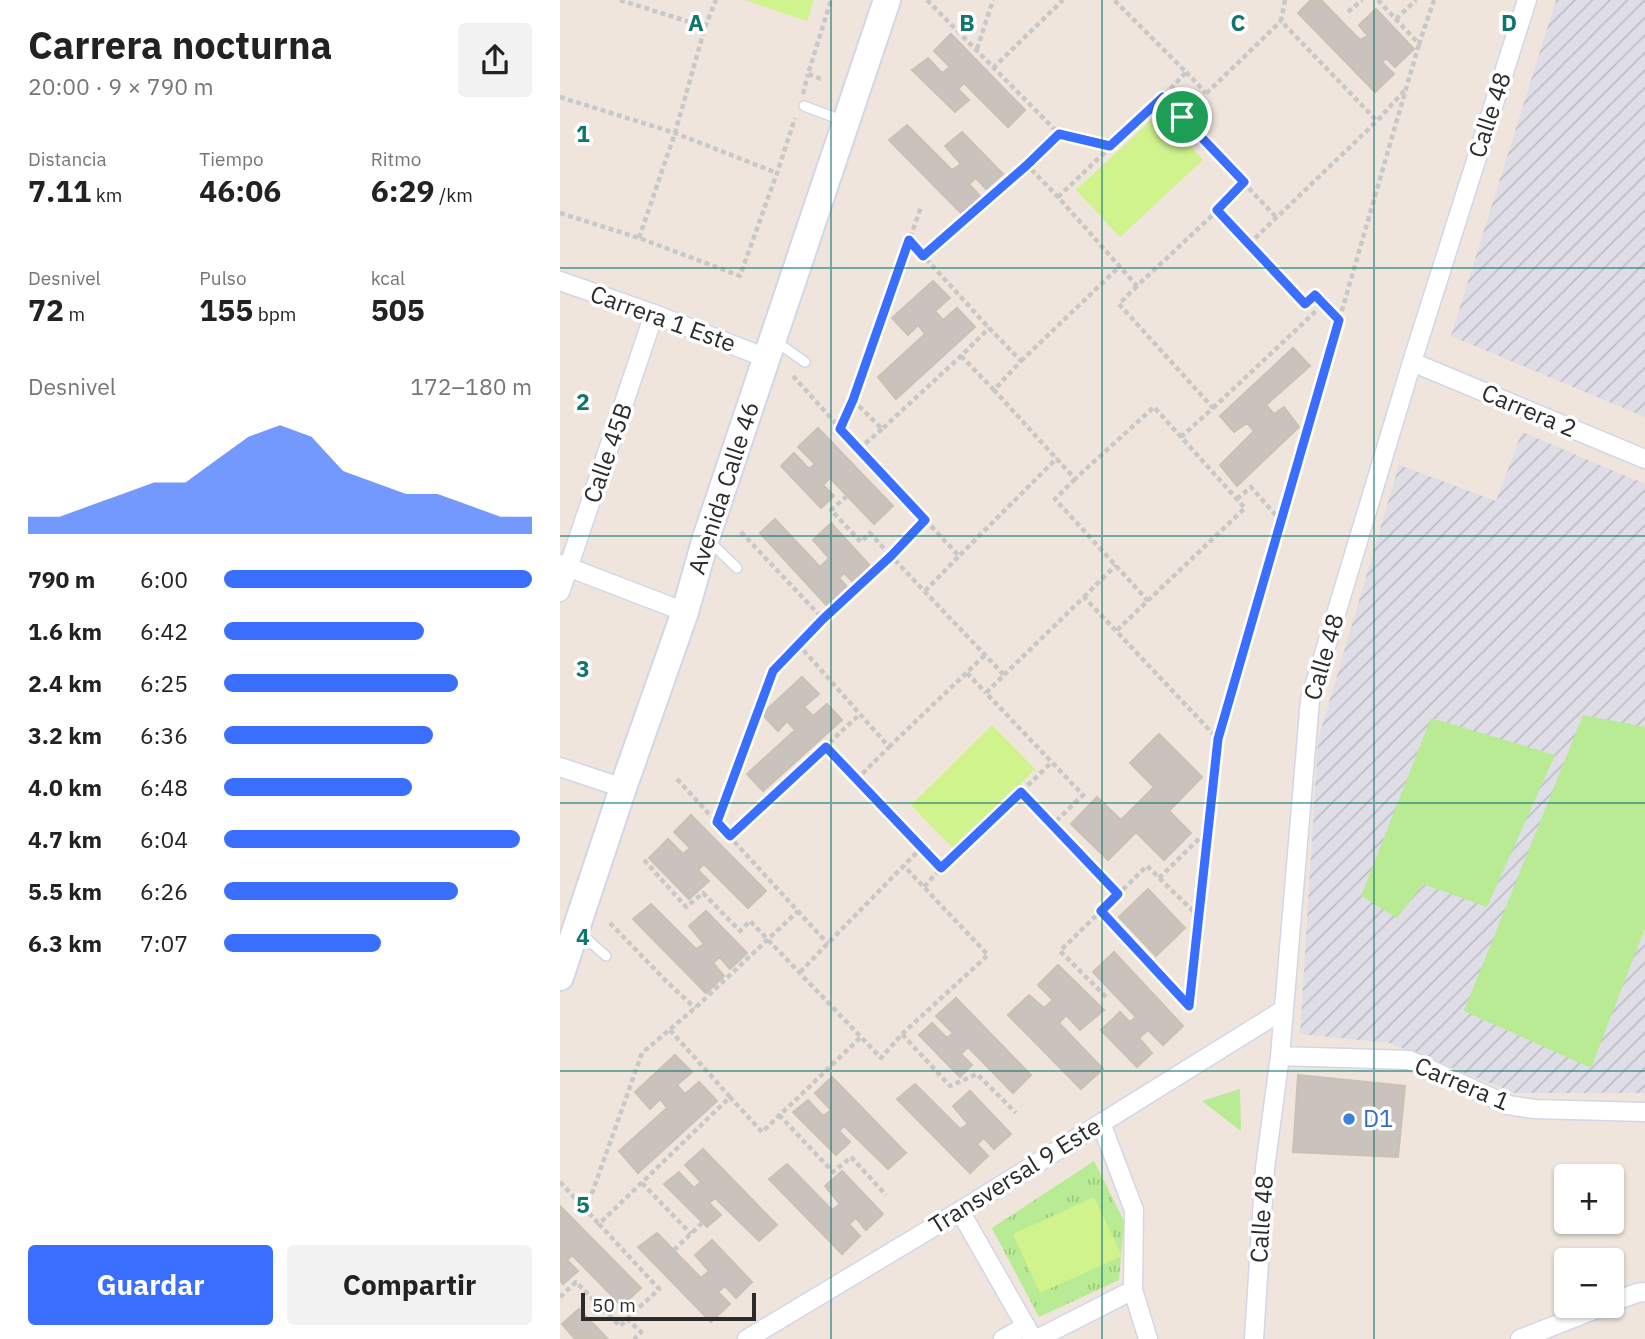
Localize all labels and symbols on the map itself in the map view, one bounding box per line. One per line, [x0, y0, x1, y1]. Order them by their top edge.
text: A [688, 7, 704, 37]
text: B [959, 7, 975, 37]
text: C [1231, 7, 1246, 37]
text: D [1501, 7, 1517, 37]
street label: Calle 48 [1460, 68, 1518, 162]
pin [1152, 87, 1212, 147]
text: 1 [576, 118, 590, 148]
street label: Carrera 1 Este [586, 277, 741, 359]
street label: Carrera 2 [1477, 376, 1582, 444]
text: 2 [576, 386, 590, 416]
street label: Avenida Calle 46 [680, 397, 766, 578]
street label: Calle 45B [575, 398, 639, 507]
street label: Calle 48 [1295, 610, 1351, 704]
text: 3 [576, 653, 590, 683]
text: 4 [576, 921, 590, 951]
street label: Carrera 1 [1410, 1049, 1515, 1117]
place label: D1 [1363, 1102, 1394, 1134]
street label: Transversal 9 Este [923, 1110, 1106, 1241]
marker: D1 [1341, 1111, 1357, 1127]
street label: Calle 48 [1242, 1174, 1280, 1264]
text: 5 [576, 1189, 590, 1219]
scale bar [581, 1290, 756, 1322]

